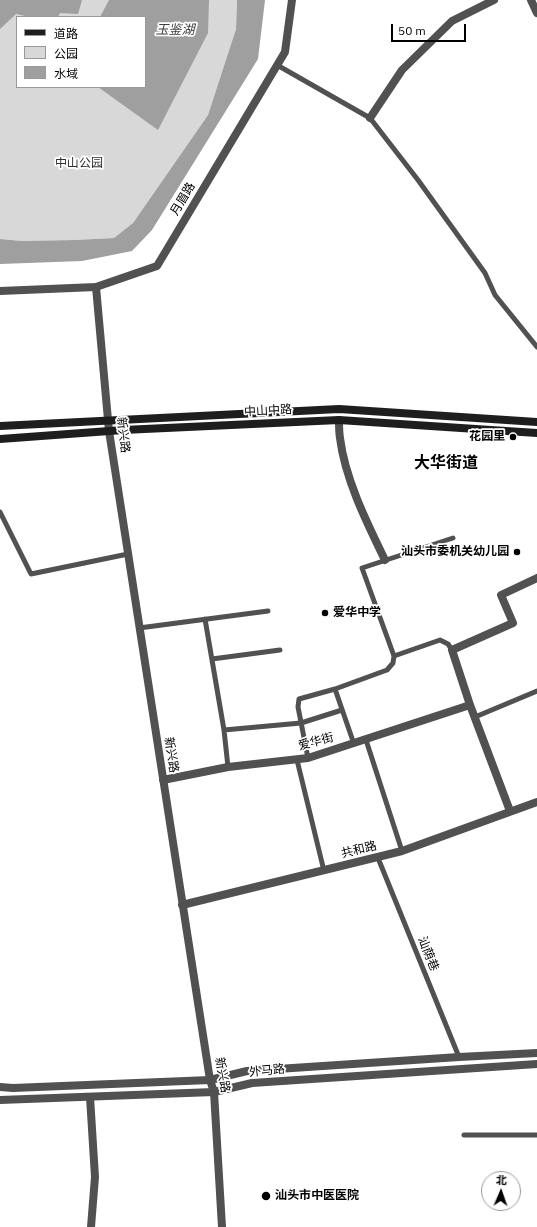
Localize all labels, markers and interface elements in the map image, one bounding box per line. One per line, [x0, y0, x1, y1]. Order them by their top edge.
legend [16, 16, 146, 88]
scale bar [393, 16, 468, 42]
water label: 玉鉴湖 [156, 22, 194, 38]
text: 50 m [398, 23, 426, 38]
text: 道路 [54, 26, 78, 41]
text: 公园 [54, 46, 78, 61]
text: 水域 [54, 66, 78, 81]
park label: 中山公园 [55, 157, 103, 171]
street label: 月眉路 [168, 180, 198, 218]
street label: 中山中路 [244, 403, 292, 419]
street label: 新兴路 [114, 416, 132, 454]
place label: 花园里 [469, 430, 505, 444]
marker: 花园里 [508, 432, 518, 442]
district label: 大华街道 [414, 453, 478, 473]
place label: 汕头市委机关幼儿园 [401, 545, 509, 559]
marker: 汕头市委机关幼儿园 [512, 547, 522, 557]
place label: 爱华中学 [333, 606, 381, 620]
marker: 爱华中学 [320, 608, 330, 618]
street label: 爱华街 [297, 730, 335, 754]
street label: 新兴路 [161, 736, 181, 774]
street label: 共和路 [340, 839, 378, 861]
street label: 汕荫巷 [415, 935, 441, 973]
street label: 新兴路 [212, 1056, 232, 1094]
street label: 外马路 [248, 1062, 286, 1080]
north arrow [481, 1171, 521, 1211]
text: 北 [496, 1173, 507, 1187]
place label: 汕头市中医医院 [275, 1189, 359, 1203]
marker: 汕头市中医医院 [260, 1190, 272, 1202]

